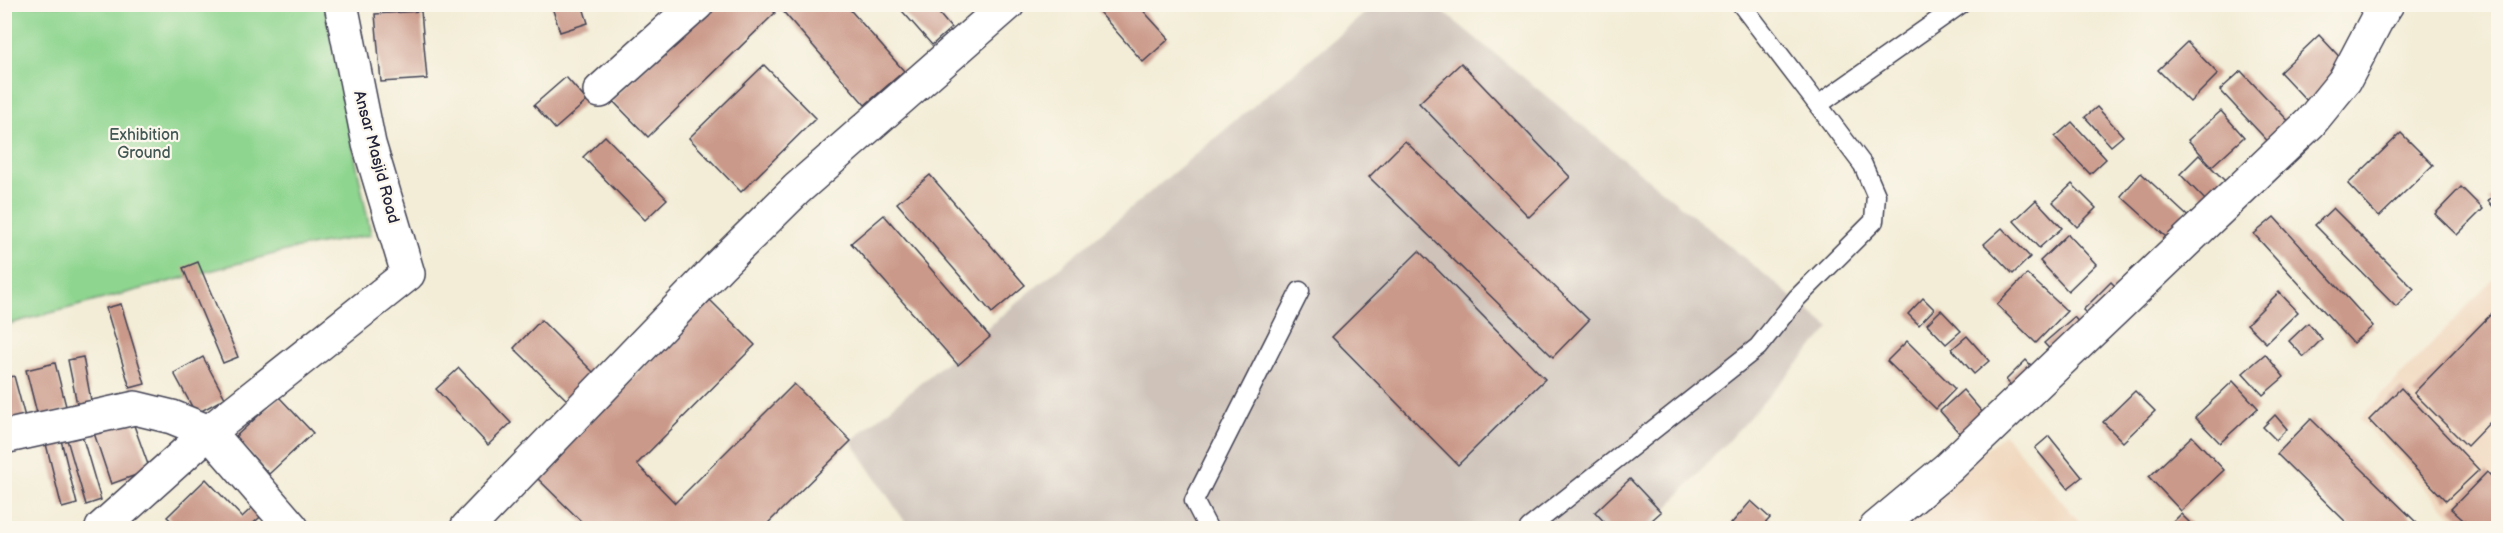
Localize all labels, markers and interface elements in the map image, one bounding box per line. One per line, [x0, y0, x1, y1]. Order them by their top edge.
street label: Ansar Masjid Road [349, 89, 403, 225]
park label: Exhibition Ground [109, 126, 179, 163]

